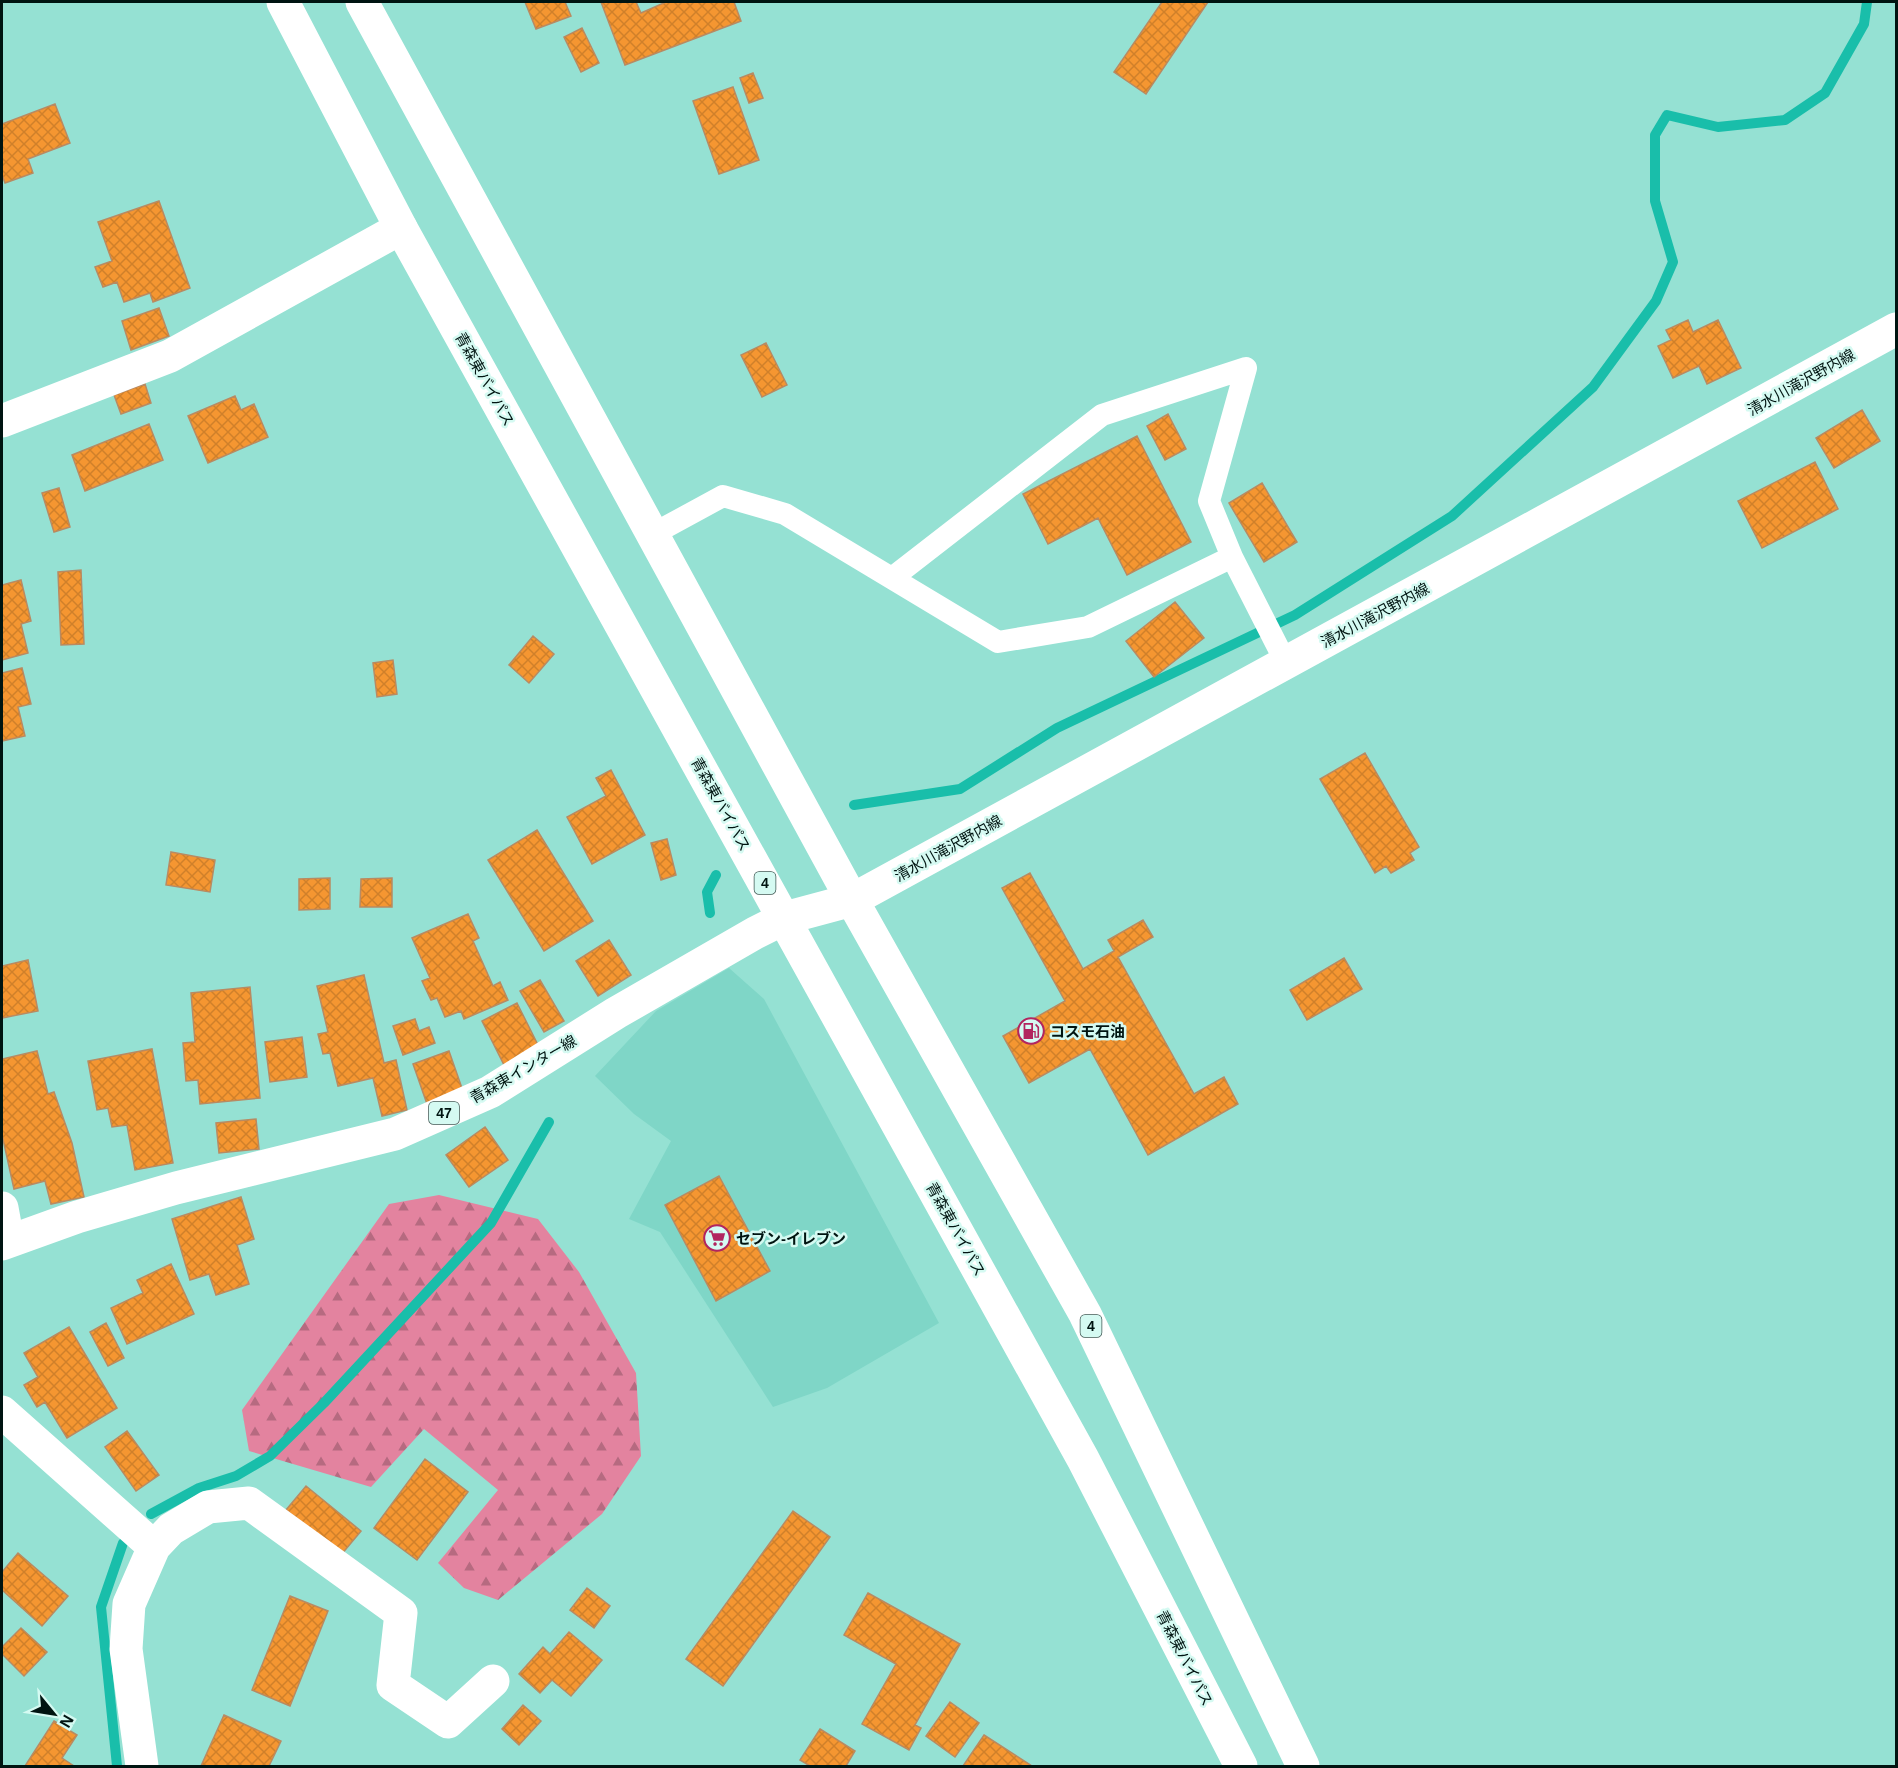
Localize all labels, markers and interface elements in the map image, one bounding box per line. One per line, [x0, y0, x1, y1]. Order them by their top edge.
street label: 青森東バイパス [452, 329, 518, 429]
street label: 清水川滝沢野内線 [1744, 345, 1858, 419]
street label: 清水川滝沢野内線 [1318, 579, 1432, 651]
street label: 青森東バイパス [688, 754, 754, 854]
street label: 清水川滝沢野内線 [891, 811, 1005, 885]
road number: 4 [754, 872, 776, 894]
fuel station icon: コスモ石油 [1016, 1016, 1046, 1046]
place label: コスモ石油 [1050, 1023, 1125, 1040]
street label: 青森東インター線 [467, 1032, 579, 1106]
road number: 47 [429, 1102, 459, 1124]
street label: 青森東バイパス [923, 1179, 989, 1279]
supermarket icon: セブン-イレブン [702, 1223, 732, 1253]
place label: セブン-イレブン [736, 1230, 846, 1247]
road number: 4 [1080, 1315, 1102, 1337]
street label: 青森東バイパス [1154, 1607, 1216, 1709]
north arrow [24, 1684, 84, 1744]
text: N [56, 1712, 77, 1731]

